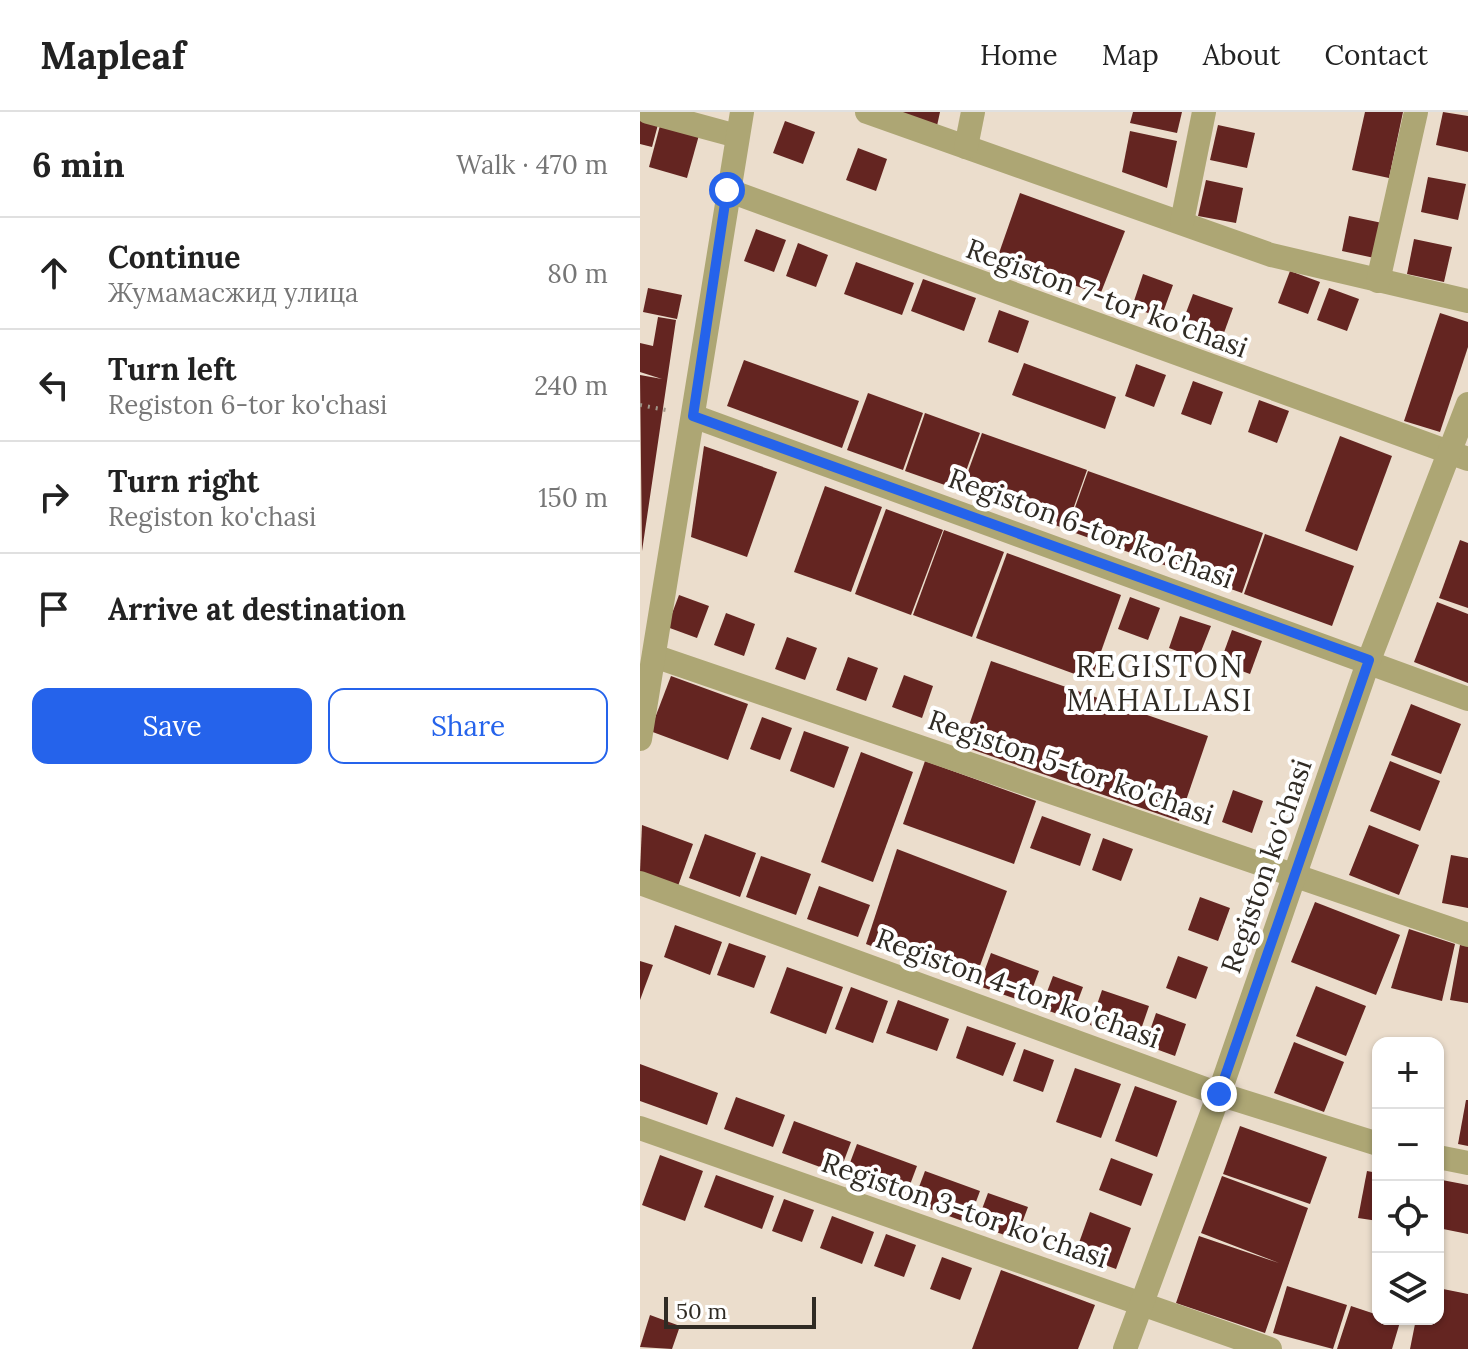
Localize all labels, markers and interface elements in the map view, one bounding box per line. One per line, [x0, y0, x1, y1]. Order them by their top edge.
text: Mapleaf [40, 31, 185, 79]
text: Home [980, 37, 1058, 73]
text: Map [1102, 37, 1159, 73]
text: About [1203, 37, 1280, 73]
text: Contact [1324, 37, 1428, 73]
text: 6 min [32, 143, 125, 186]
text: Walk · 470 m [456, 148, 608, 181]
route start [709, 172, 745, 208]
street label: Registon 7-tor ko'chasi [961, 230, 1253, 366]
text: Continue [108, 238, 240, 276]
icon: ahead [32, 251, 76, 295]
text: 80 m [547, 257, 608, 290]
text: Жумамасжид улица [108, 276, 359, 309]
text: Turn left [108, 350, 236, 388]
icon: left [32, 363, 76, 407]
text: 240 m [534, 369, 608, 402]
text: Registon 6-tor ko'chasi [108, 388, 387, 421]
street label: Registon 6-tor ko'chasi [943, 460, 1239, 596]
text: Turn right [108, 462, 259, 500]
icon: right [32, 475, 76, 519]
text: 150 m [538, 481, 608, 514]
text: Registon ko'chasi [108, 500, 316, 533]
icon: arrive [32, 587, 76, 631]
text: Arrive at destination [108, 590, 406, 628]
district label: REGISTON MAHALLASI [1066, 647, 1254, 719]
button: Save [32, 688, 312, 764]
button: Share [328, 688, 608, 764]
street label: Registon 5-tor ko'chasi [923, 701, 1219, 833]
street label: Registon ko'chasi [1212, 754, 1320, 978]
street label: Registon 4-tor ko'chasi [871, 920, 1165, 1056]
map controls [1372, 1037, 1444, 1325]
button: + [1372, 1037, 1444, 1109]
route end [1201, 1076, 1237, 1112]
button: − [1372, 1109, 1444, 1181]
street label: Registon 3-tor ko'chasi [817, 1144, 1113, 1276]
button: locate [1372, 1181, 1444, 1253]
button: layers [1372, 1253, 1444, 1325]
scale bar [664, 1293, 816, 1329]
text: 50 m [676, 1297, 727, 1325]

